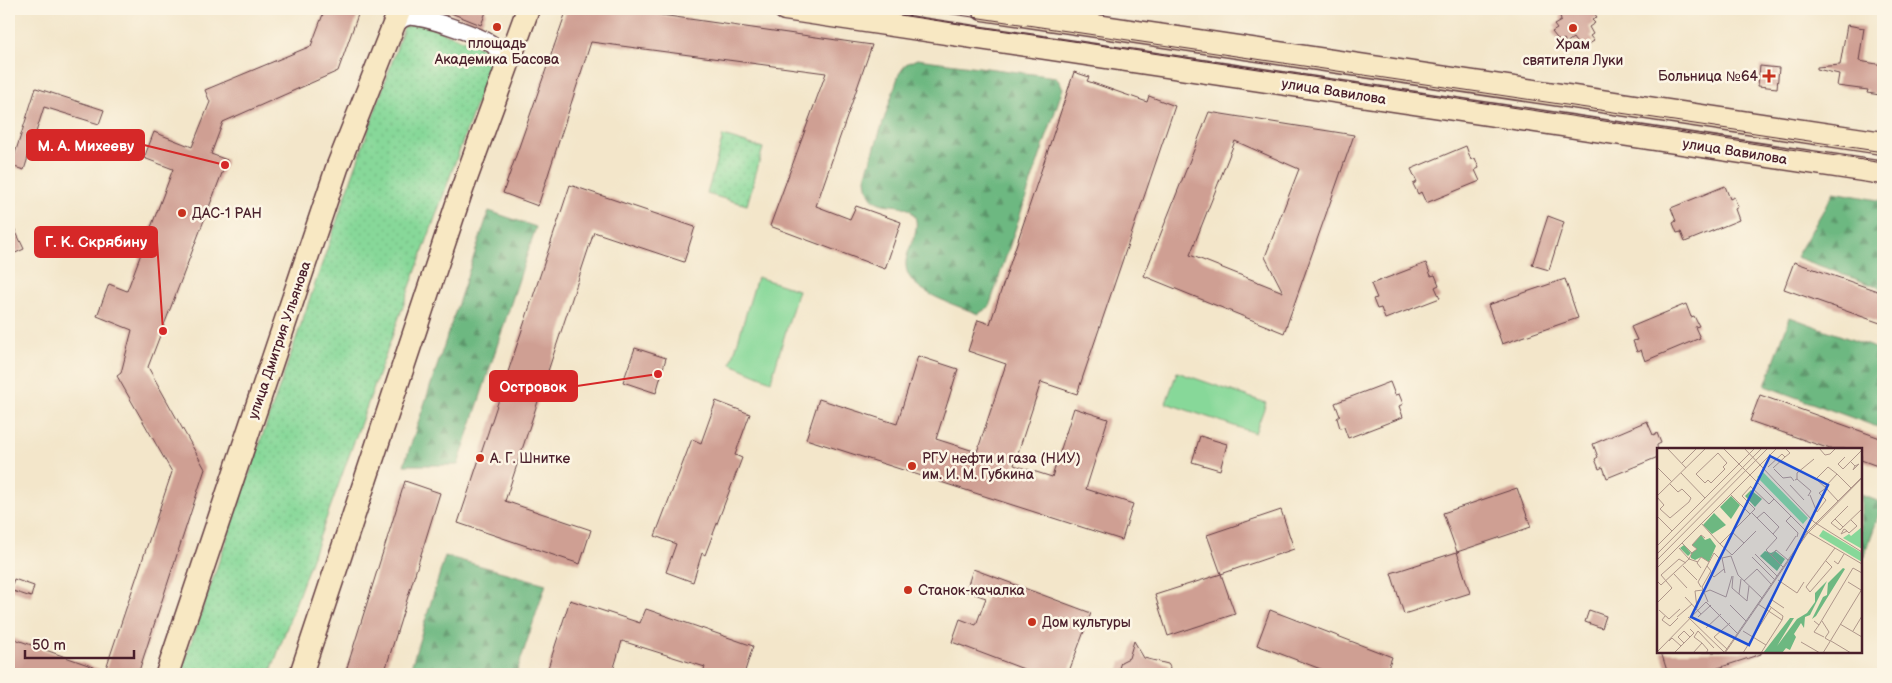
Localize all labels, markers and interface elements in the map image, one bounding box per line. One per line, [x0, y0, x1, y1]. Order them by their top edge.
marker: площадь Академика Басова [491, 21, 503, 33]
marker: Храм святителя Луки [1567, 22, 1579, 34]
place label: площадь Академика Басова [434, 35, 560, 68]
place label: Храм святителя Луки [1523, 36, 1623, 69]
place label: Больница №64 [1658, 68, 1758, 85]
marker: Больница №64 [1762, 69, 1776, 83]
street label: улица Вавилова [1280, 75, 1388, 108]
callout: М. А. Михееву [27, 130, 144, 160]
street label: улица Вавилова [1681, 135, 1789, 168]
text: М. А. Михееву [38, 137, 135, 156]
place label: ДАС-1 РАН [192, 205, 262, 222]
marker: ДАС-1 РАН [176, 207, 188, 219]
callout: Г. К. Скрябину [35, 227, 157, 257]
text: Г. К. Скрябину [45, 233, 148, 252]
street label: улица Дмитрия Ульянова [244, 258, 315, 421]
callout: Островок [490, 371, 577, 401]
text: Островок [499, 378, 567, 397]
inset map [1657, 448, 1862, 653]
place label: А. Г. Шнитке [489, 450, 570, 467]
place label: РГУ нефти и газа (НИУ) им. И. М. Губкина [922, 450, 1081, 483]
marker: А. Г. Шнитке [474, 452, 486, 464]
marker: РГУ нефти и газа (НИУ) им. И. М. Губкина [906, 460, 918, 472]
place label: Cтанок-качалка [918, 582, 1025, 599]
marker: Cтанок-качалка [902, 584, 914, 596]
place label: Дом культуры [1042, 614, 1131, 631]
marker: Дом культуры [1026, 616, 1038, 628]
scale bar [25, 628, 134, 660]
text: 50 m [32, 636, 66, 655]

